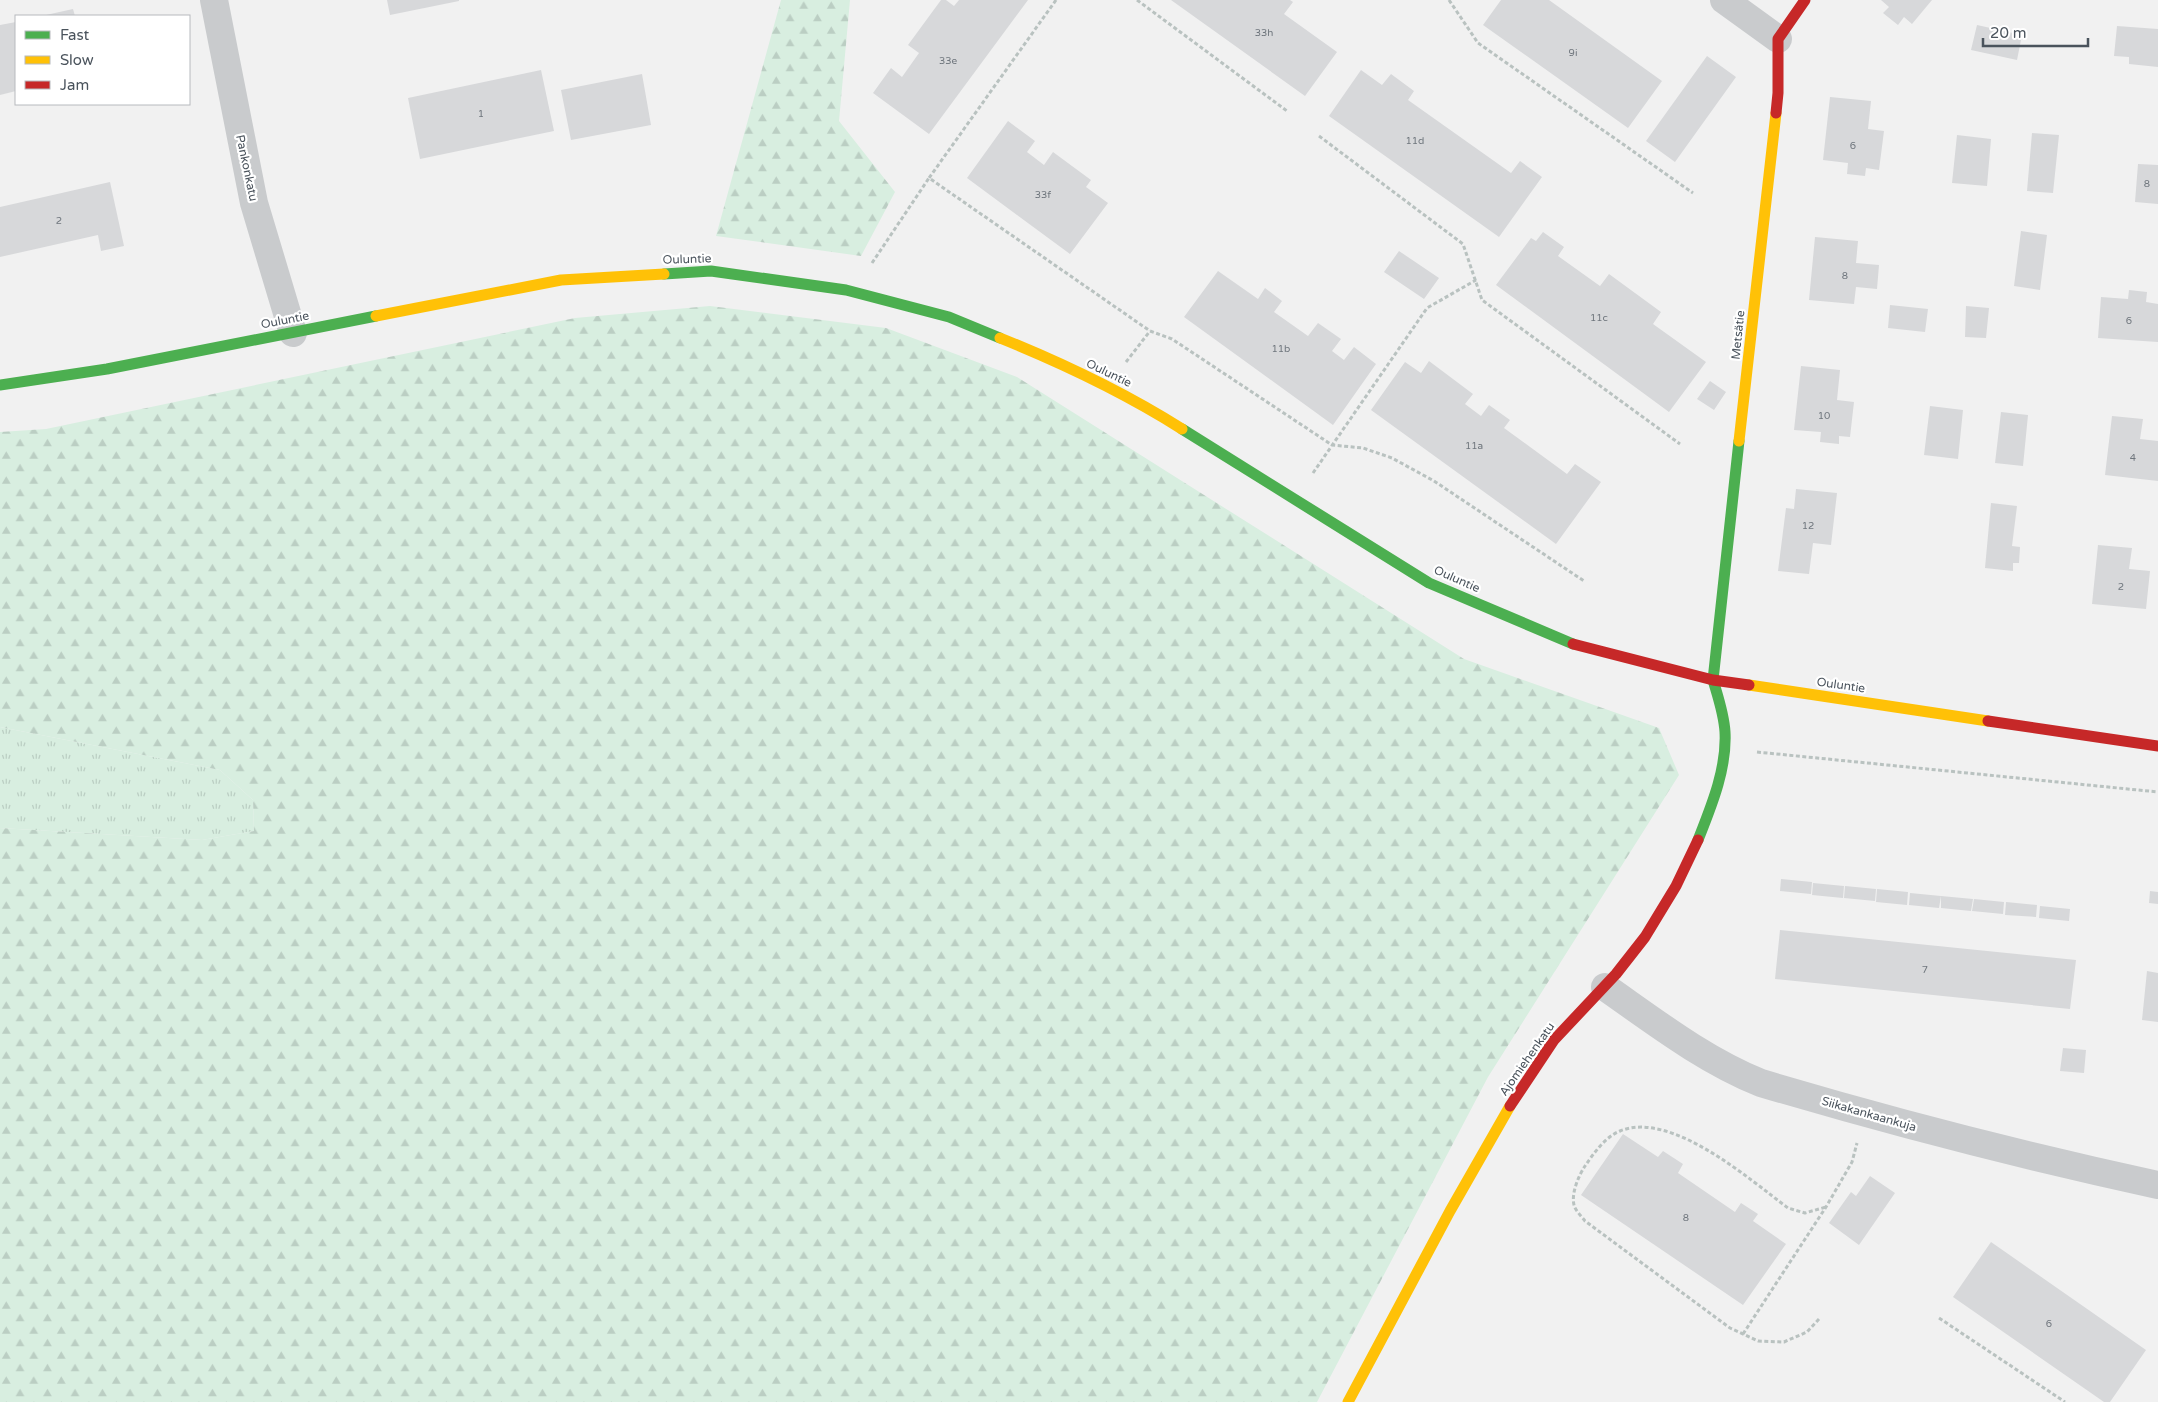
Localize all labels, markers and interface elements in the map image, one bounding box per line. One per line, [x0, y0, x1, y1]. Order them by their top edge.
legend [15, 15, 190, 105]
scale bar [1983, 15, 2088, 47]
text: 20 m [1990, 24, 2027, 42]
text: Fast [60, 26, 90, 44]
house number: 33h [1255, 27, 1273, 39]
house number: 9i [1569, 47, 1577, 59]
text: Slow [60, 51, 94, 69]
house number: 33e [939, 55, 957, 67]
text: Jam [60, 76, 89, 94]
house number: 1 [478, 108, 484, 120]
street label: Pankonkatu [233, 133, 261, 203]
house number: 11d [1406, 135, 1424, 147]
house number: 6 [1850, 140, 1856, 152]
house number: 8 [2144, 178, 2150, 190]
house number: 33f [1035, 189, 1051, 201]
house number: 2 [56, 215, 62, 227]
street label: Ouluntie [662, 251, 712, 267]
house number: 8 [1842, 270, 1848, 282]
street label: Ouluntie [260, 308, 310, 332]
street label: Metsätie [1728, 309, 1748, 360]
house number: 11c [1590, 312, 1608, 324]
house number: 6 [2126, 315, 2132, 327]
house number: 11b [1272, 343, 1290, 355]
street label: Ouluntie [1084, 356, 1134, 390]
house number: 10 [1818, 410, 1830, 422]
house number: 11a [1465, 440, 1483, 452]
house number: 4 [2130, 452, 2136, 464]
house number: 12 [1802, 520, 1814, 532]
street label: Ouluntie [1432, 563, 1482, 595]
house number: 2 [2118, 581, 2124, 593]
street label: Ouluntie [1816, 675, 1866, 695]
house number: 7 [1922, 964, 1928, 976]
street label: Ajomiehenkatu [1497, 1020, 1557, 1098]
street label: Siikakankaankuja [1820, 1094, 1918, 1134]
house number: 8 [1683, 1212, 1689, 1224]
house number: 6 [2046, 1318, 2052, 1330]

